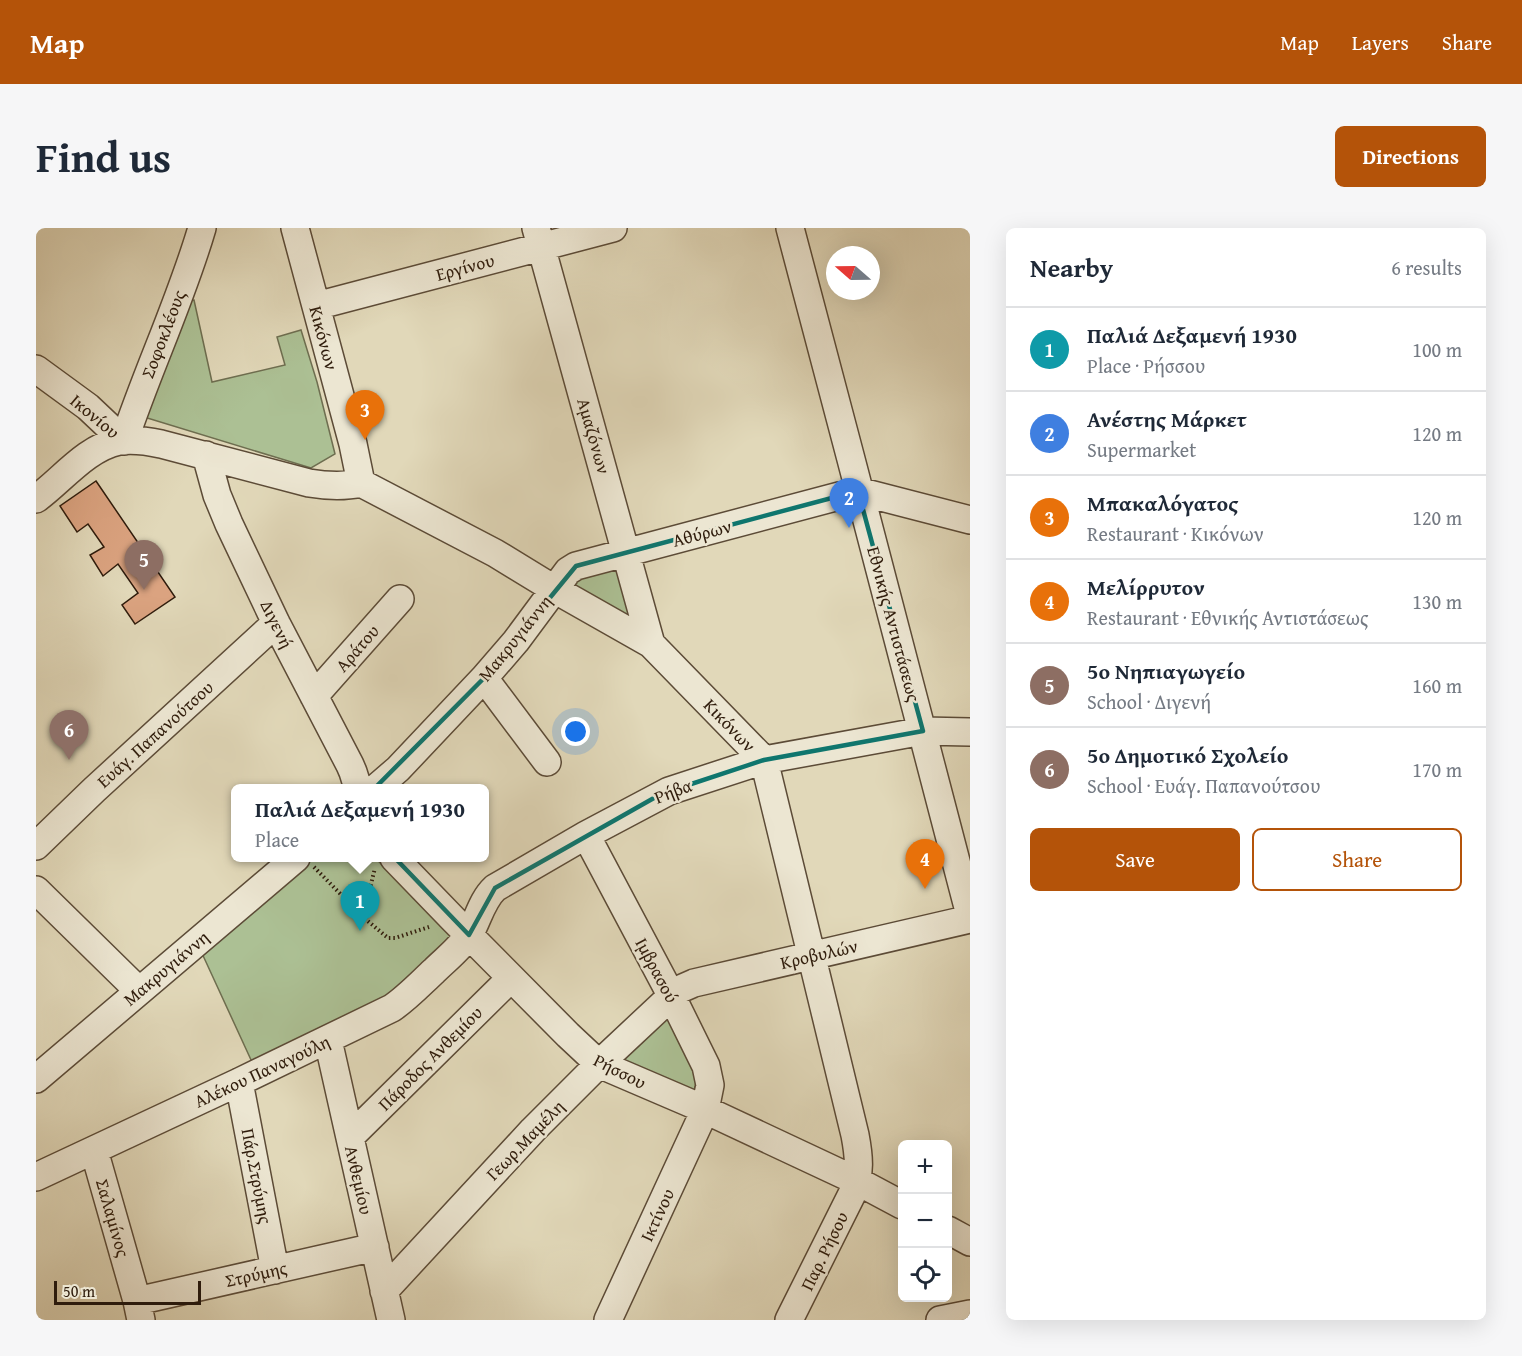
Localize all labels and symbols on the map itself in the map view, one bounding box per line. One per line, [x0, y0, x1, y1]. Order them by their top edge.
street label: Εργίνου [433, 246, 497, 288]
north arrow [826, 246, 880, 300]
street label: Σοφοκλέους [134, 286, 192, 382]
street label: Κικόνων [302, 303, 346, 373]
street label: Ικονίου [64, 387, 126, 445]
pin: 3 [346, 390, 384, 440]
street label: Αμαζόνων [570, 395, 618, 477]
pin: 2 [830, 478, 868, 528]
street label: Αθύρων [669, 512, 735, 554]
pin: 5 [124, 540, 164, 590]
street label: Εθνικής Αντιστάσεως [860, 543, 928, 705]
street label: Μακρυγιάννη [472, 589, 558, 687]
street label: Διγενή [254, 595, 300, 653]
street label: Αράτου [329, 618, 385, 678]
street label: Ευάγ. Παπανούτσου [91, 674, 219, 794]
street label: Κικόνων [698, 692, 762, 758]
pin: 6 [50, 710, 88, 760]
your location [561, 717, 590, 746]
street label: Ρήβα [650, 771, 696, 811]
pin: 4 [906, 840, 944, 889]
pin: 1 [340, 882, 380, 931]
street label: Μακρυγιάννη [117, 924, 215, 1012]
street label: Κροβυλών [778, 932, 860, 976]
street label: Ιμβρασού [629, 933, 685, 1007]
street label: Πάροδος Ανθεμίου [371, 999, 489, 1117]
street label: Αλέκου Παναγούλη [190, 1028, 334, 1114]
street label: Ρήσσου [589, 1046, 651, 1096]
street label: Γεωρ.Μαμέλη [479, 1094, 571, 1186]
street label: Πάρ.Στρύμης [235, 1126, 280, 1226]
street label: Ανθεμίου [338, 1143, 380, 1217]
street label: Σαλαμίνος [89, 1176, 137, 1261]
street label: Ικτίνου [633, 1184, 681, 1246]
street label: Παρ. Ρήσου [793, 1207, 855, 1295]
street label: Στρύμης [222, 1254, 290, 1294]
scale bar [54, 1278, 201, 1306]

